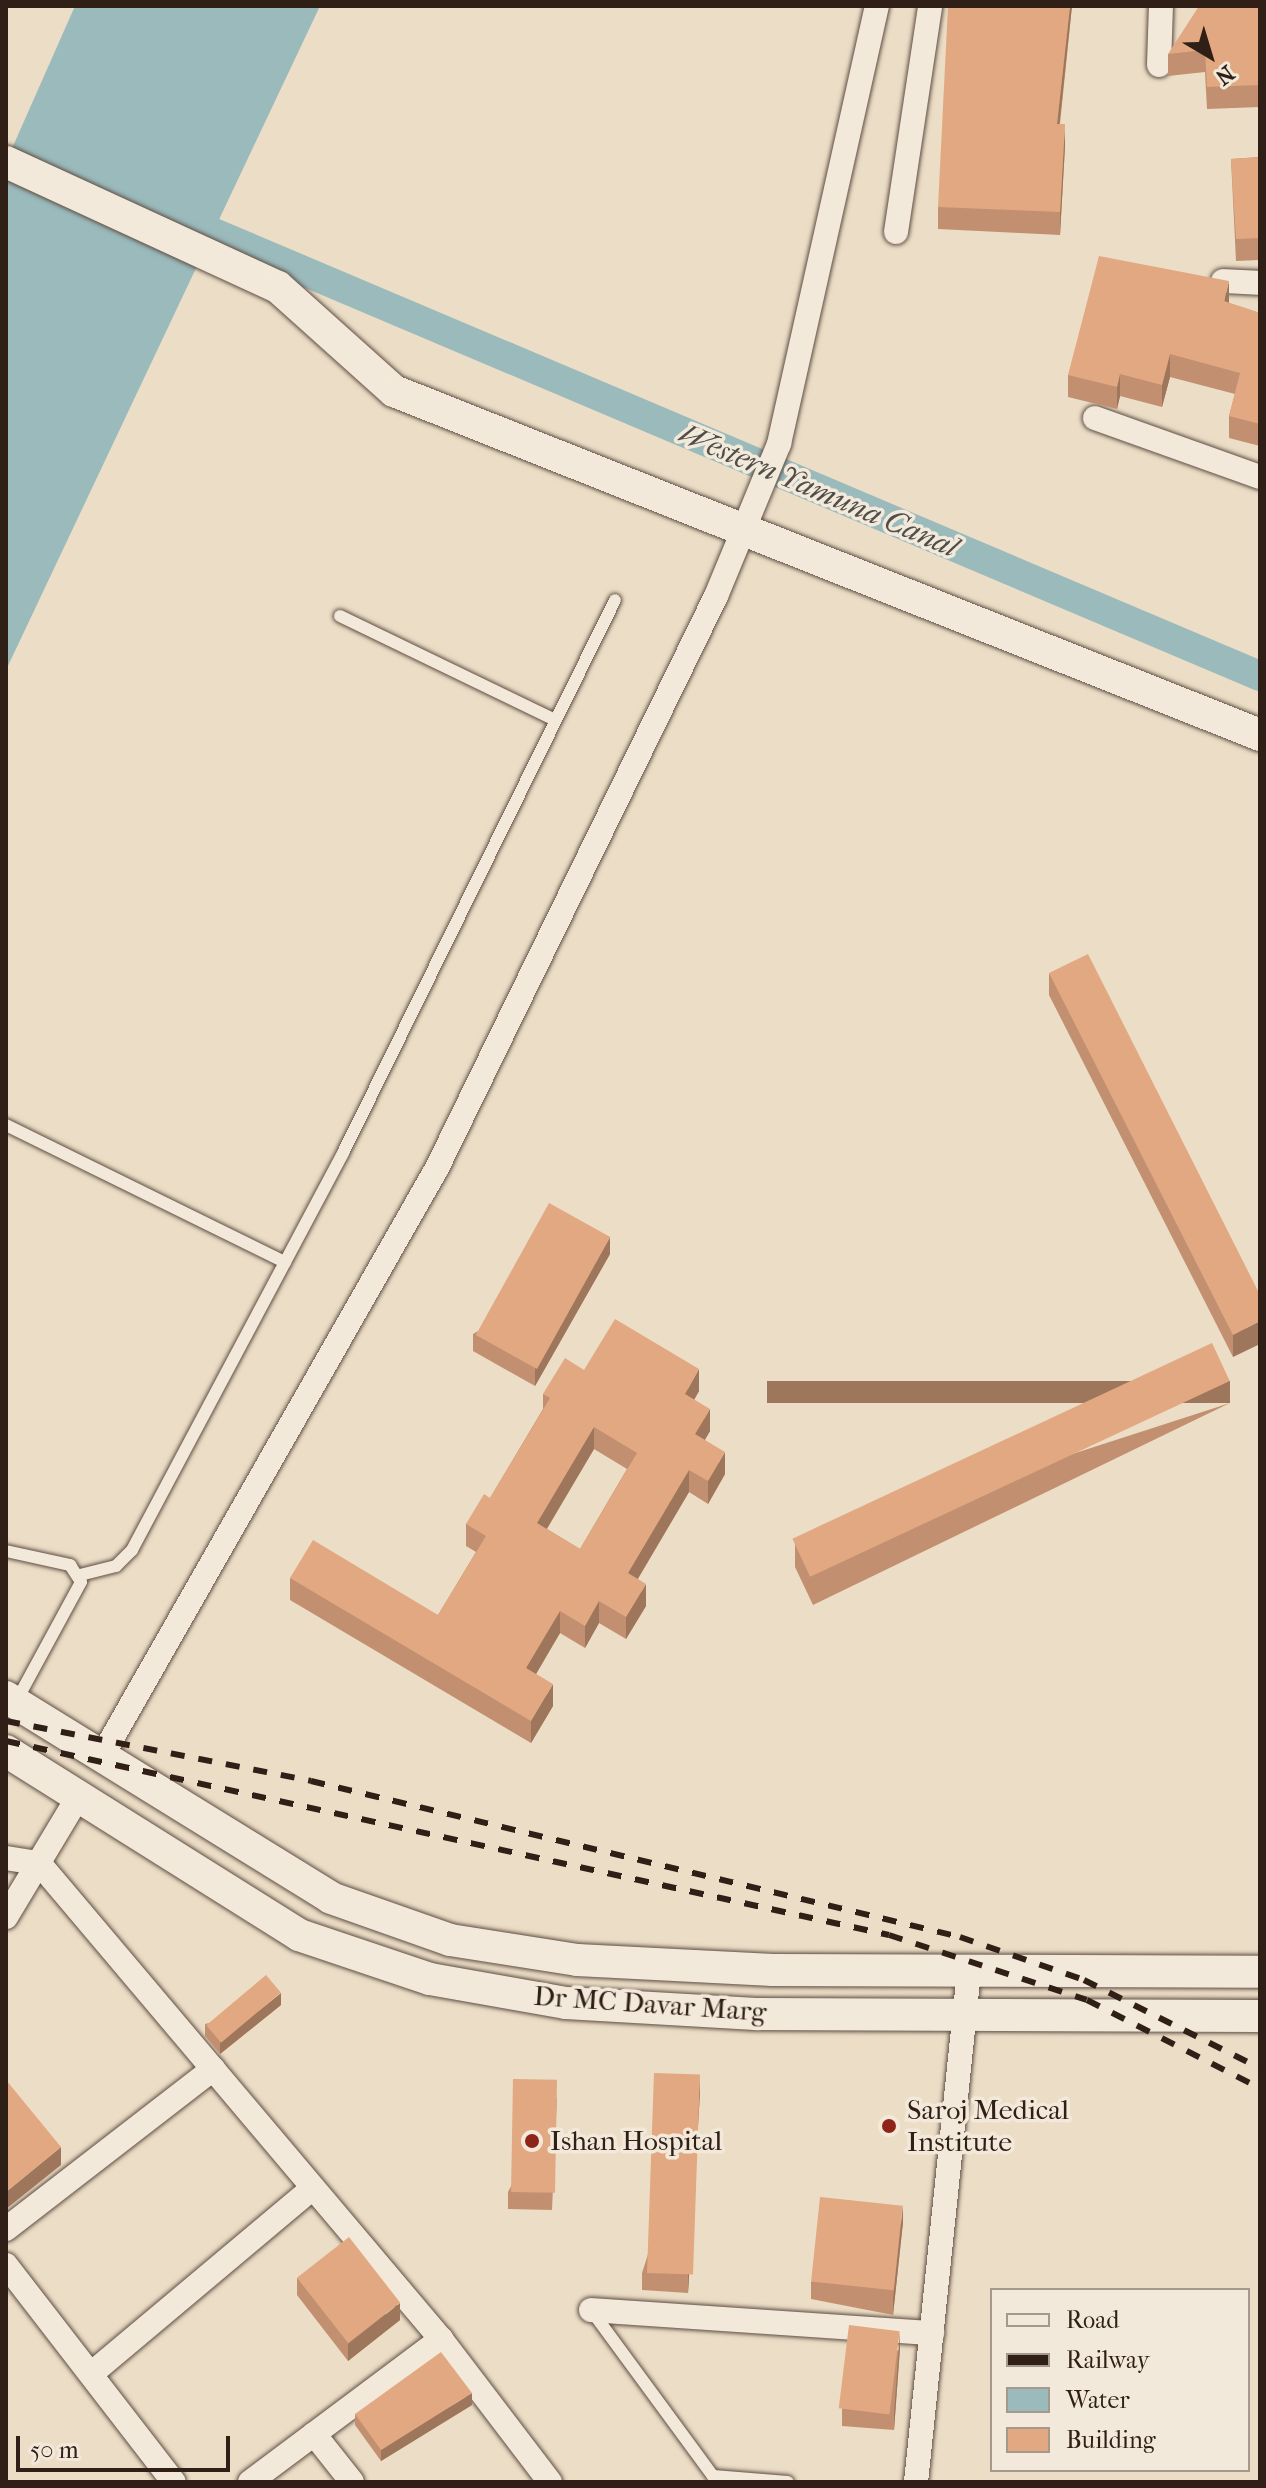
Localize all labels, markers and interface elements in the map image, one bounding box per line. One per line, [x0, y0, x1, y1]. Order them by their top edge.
north arrow [1170, 16, 1250, 96]
text: N [1210, 60, 1239, 90]
water label: Western Yamuna Canal [673, 416, 963, 566]
street label: Dr MC Davar Marg [533, 1979, 767, 2029]
place label: Saroj Medical Institute [907, 2093, 1069, 2159]
marker: Saroj Medical Institute [878, 2115, 900, 2137]
place label: Ishan Hospital [550, 2124, 722, 2158]
marker: Ishan Hospital [521, 2130, 543, 2152]
legend [990, 2288, 1250, 2472]
text: Road [1066, 2306, 1119, 2334]
text: Railway [1066, 2346, 1149, 2374]
text: Water [1066, 2386, 1130, 2414]
scale bar [20, 2420, 234, 2470]
text: Building [1066, 2426, 1156, 2454]
text: 50 m [30, 2436, 79, 2464]

